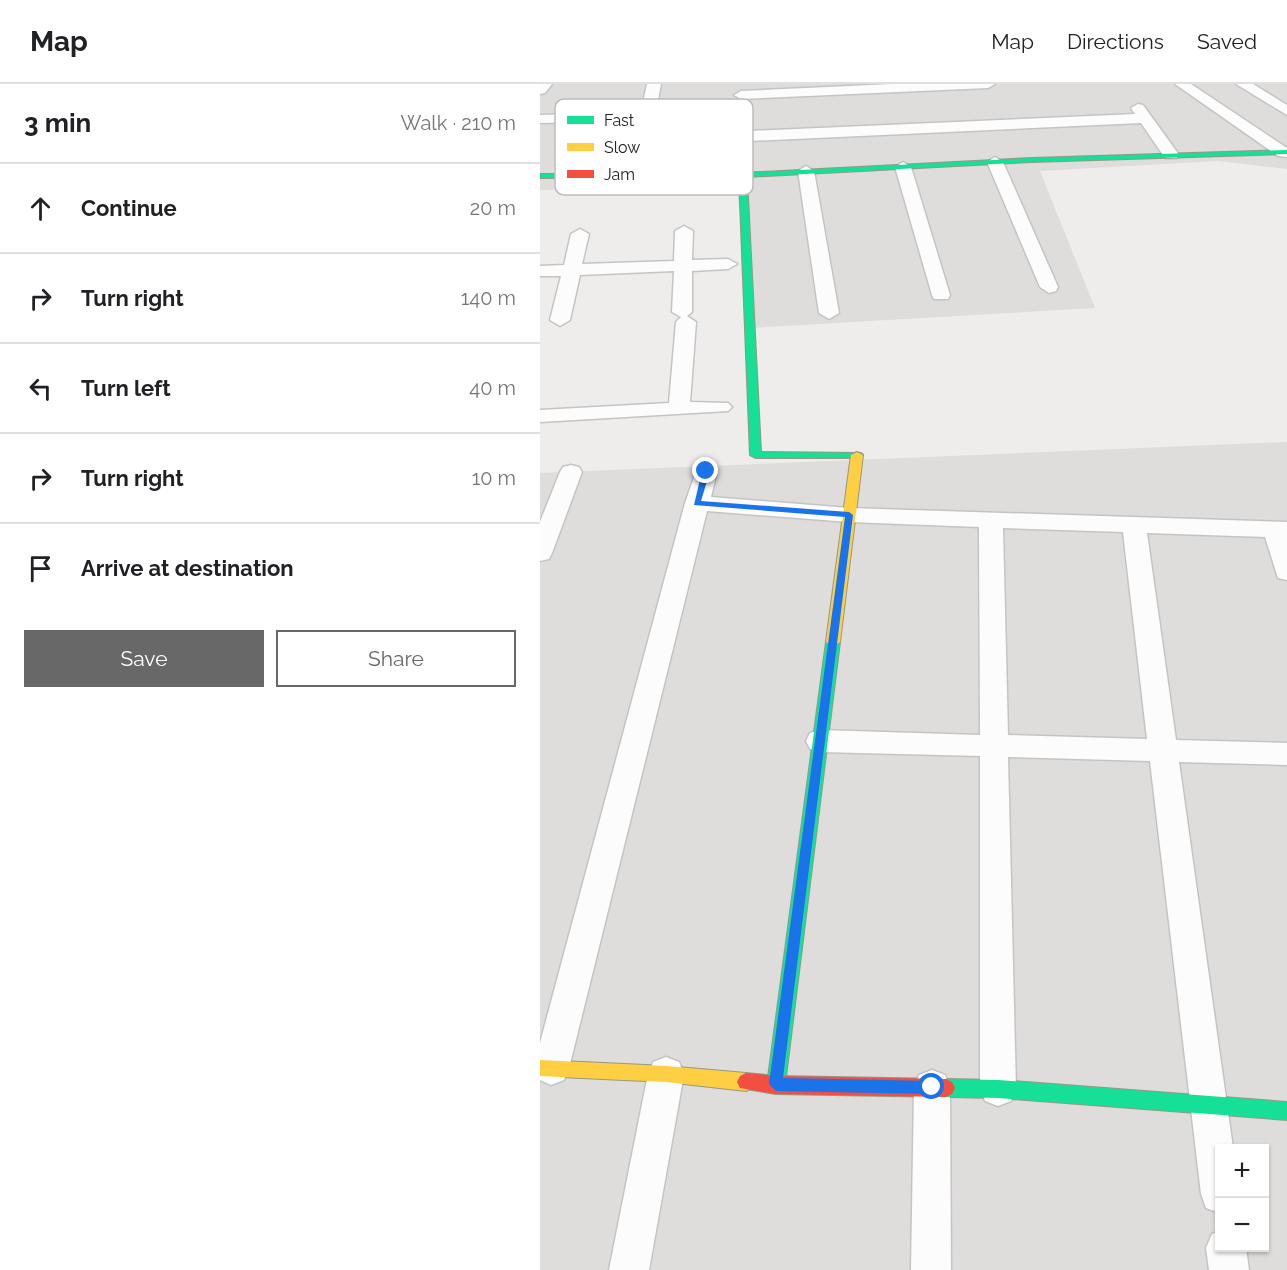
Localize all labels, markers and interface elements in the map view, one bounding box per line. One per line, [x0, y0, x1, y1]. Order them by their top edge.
text: Map [30, 25, 88, 58]
text: Map [991, 29, 1034, 54]
text: Directions [1067, 29, 1164, 54]
text: Saved [1197, 29, 1257, 54]
legend [555, 99, 753, 195]
text: 3 min [24, 108, 91, 138]
text: Walk · 210 m [401, 111, 516, 135]
text: Fast [604, 111, 635, 130]
text: Slow [604, 138, 640, 157]
text: Jam [604, 165, 635, 184]
icon: ahead [24, 192, 57, 225]
text: Continue [81, 195, 177, 221]
text: 20 m [470, 196, 516, 220]
icon: right [24, 282, 57, 315]
text: Turn right [81, 285, 184, 311]
text: 140 m [461, 286, 516, 310]
icon: left [24, 372, 57, 405]
text: Turn left [81, 375, 171, 401]
text: 40 m [469, 376, 516, 400]
route end [692, 457, 718, 483]
icon: right [24, 462, 57, 495]
text: Turn right [81, 465, 184, 491]
text: 10 m [472, 466, 516, 490]
icon: arrive [24, 552, 57, 585]
text: Arrive at destination [81, 555, 294, 581]
button: Save [24, 630, 264, 687]
button: Share [276, 630, 516, 687]
route start [918, 1073, 944, 1099]
map controls [1215, 1144, 1269, 1252]
button: + [1215, 1144, 1269, 1198]
button: − [1215, 1198, 1269, 1252]

